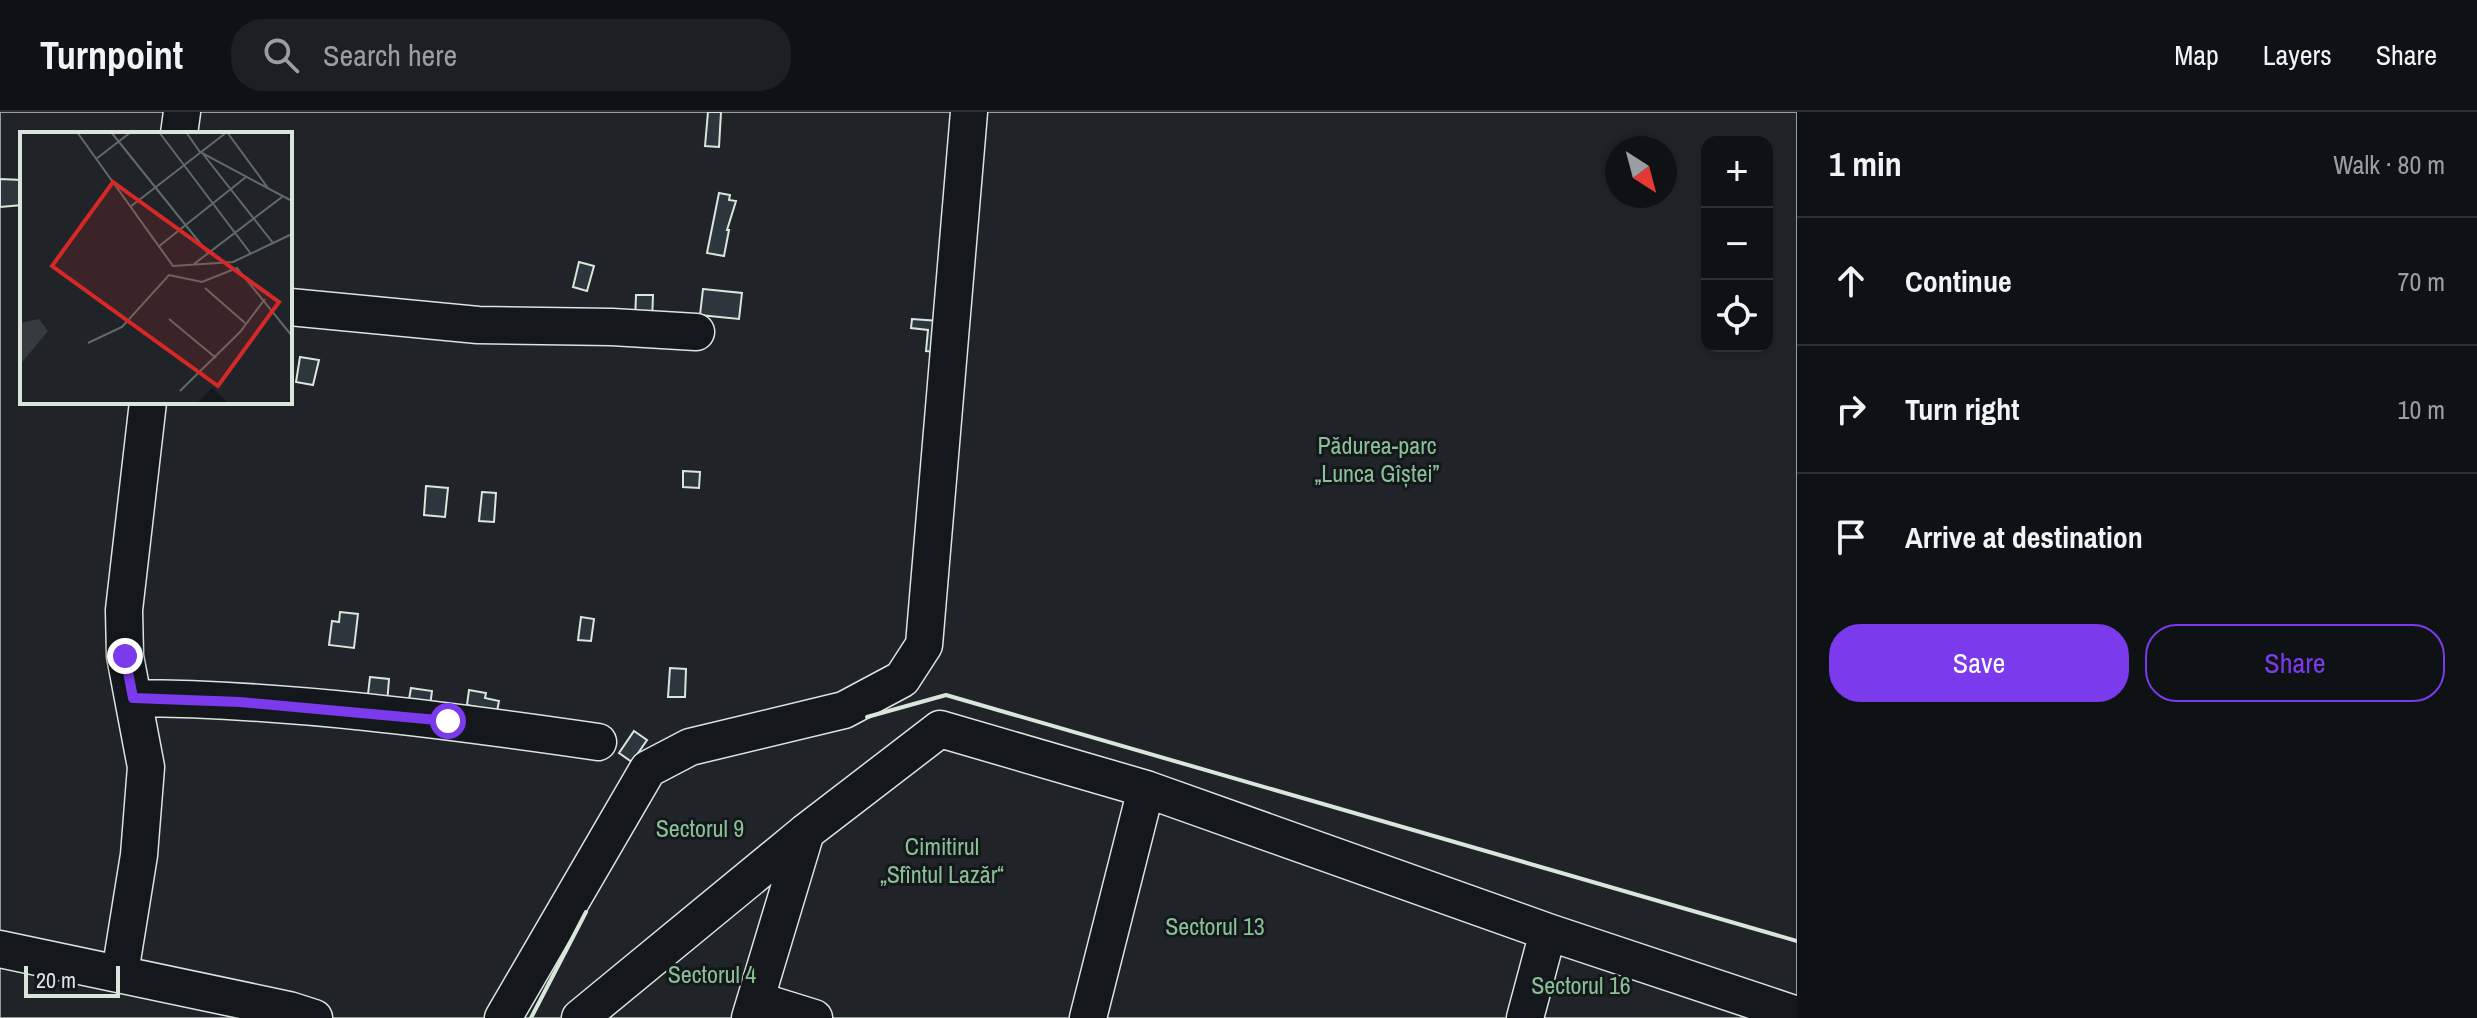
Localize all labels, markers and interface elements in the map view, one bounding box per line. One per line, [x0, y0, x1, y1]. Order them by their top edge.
search box [231, 19, 791, 91]
text: Turnpoint [40, 30, 183, 81]
icon: search [259, 33, 303, 77]
text: Search here [323, 35, 457, 75]
text: Map [2174, 36, 2219, 74]
text: Layers [2263, 36, 2332, 74]
text: Share [2376, 36, 2437, 74]
inset map [20, 132, 292, 404]
north arrow [1605, 136, 1677, 208]
map controls [1701, 136, 1773, 352]
button: + [1701, 136, 1773, 208]
text: 1 min [1829, 141, 1902, 187]
text: Walk · 80 m [2333, 147, 2445, 182]
button: − [1701, 208, 1773, 280]
icon: ahead [1829, 259, 1873, 303]
text: Continue [1905, 261, 2012, 301]
text: 70 m [2398, 264, 2445, 299]
button: locate [1701, 280, 1773, 352]
icon: right [1829, 387, 1873, 431]
text: Turn right [1905, 389, 2019, 429]
text: 10 m [2398, 392, 2445, 427]
park label: Pădurea-parc „Lunca Gîștei” [1315, 429, 1440, 489]
icon: arrive [1829, 515, 1873, 559]
text: Arrive at destination [1905, 517, 2143, 557]
button: Save [1829, 624, 2129, 702]
button: Share [2145, 624, 2445, 702]
route end [107, 638, 143, 674]
route start [430, 703, 466, 739]
park label: Sectorul 9 [656, 812, 744, 844]
park label: Cimitirul „Sfîntul Lazăr“ [880, 830, 1004, 890]
park label: Sectorul 13 [1165, 910, 1265, 942]
park label: Sectorul 4 [668, 958, 756, 990]
scale bar [24, 962, 120, 998]
text: 20 m [36, 965, 76, 995]
park label: Sectorul 16 [1531, 969, 1631, 1001]

